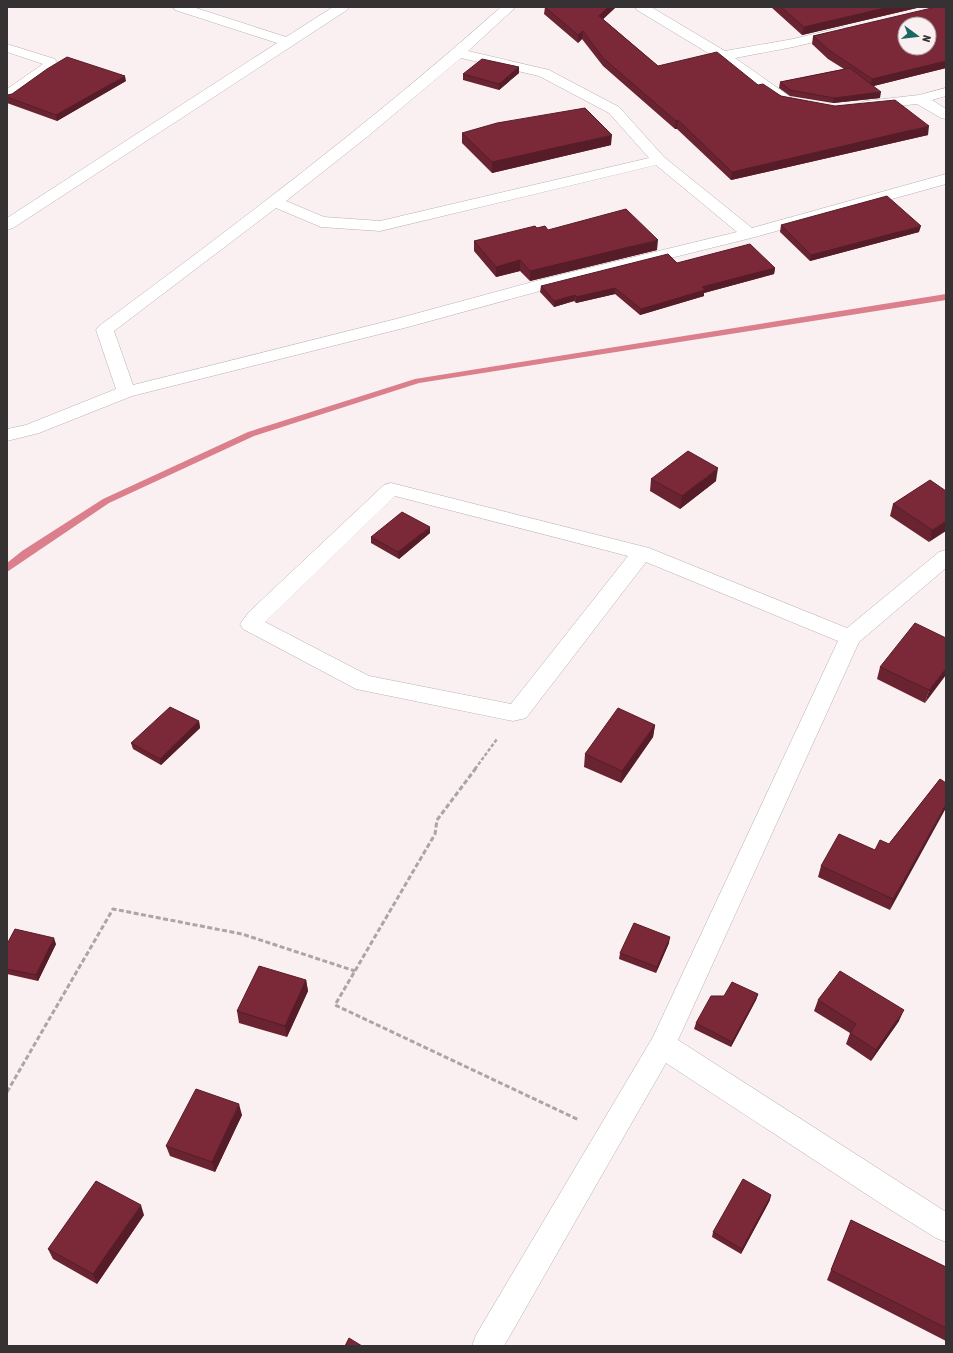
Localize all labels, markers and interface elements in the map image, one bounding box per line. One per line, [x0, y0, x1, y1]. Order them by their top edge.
north arrow [897, 16, 937, 56]
text: N [920, 34, 933, 43]

